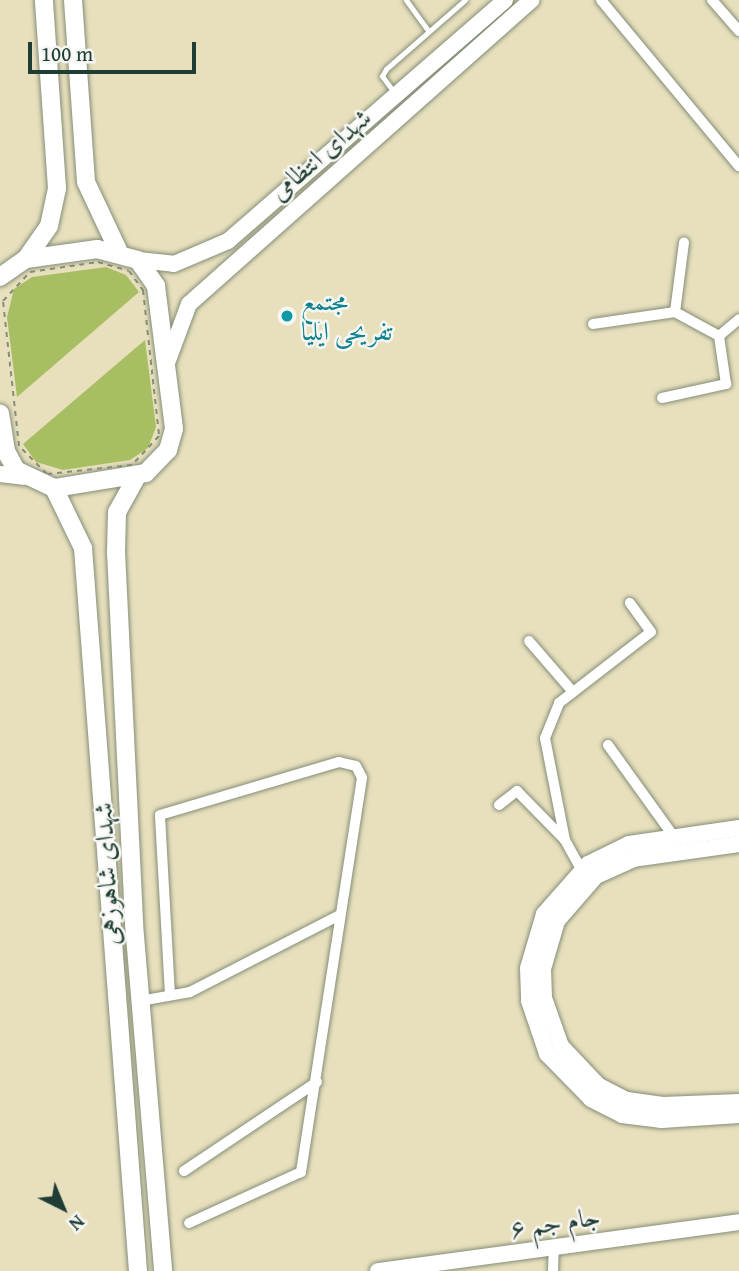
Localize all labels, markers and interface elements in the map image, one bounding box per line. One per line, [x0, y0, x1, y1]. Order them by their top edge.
scale bar [32, 28, 200, 72]
text: 100 m [41, 38, 93, 69]
street label: شهدای انتظامی [263, 101, 377, 207]
place label: مجتمع تفریحی ایلیا [301, 285, 392, 346]
marker: مجتمع تفریحی ایلیا [279, 308, 295, 324]
street label: شهدای شاهوزهی [87, 802, 125, 946]
north arrow [28, 1173, 98, 1243]
street label: جام جم ۶ [508, 1200, 602, 1244]
text: N [63, 1209, 92, 1238]

